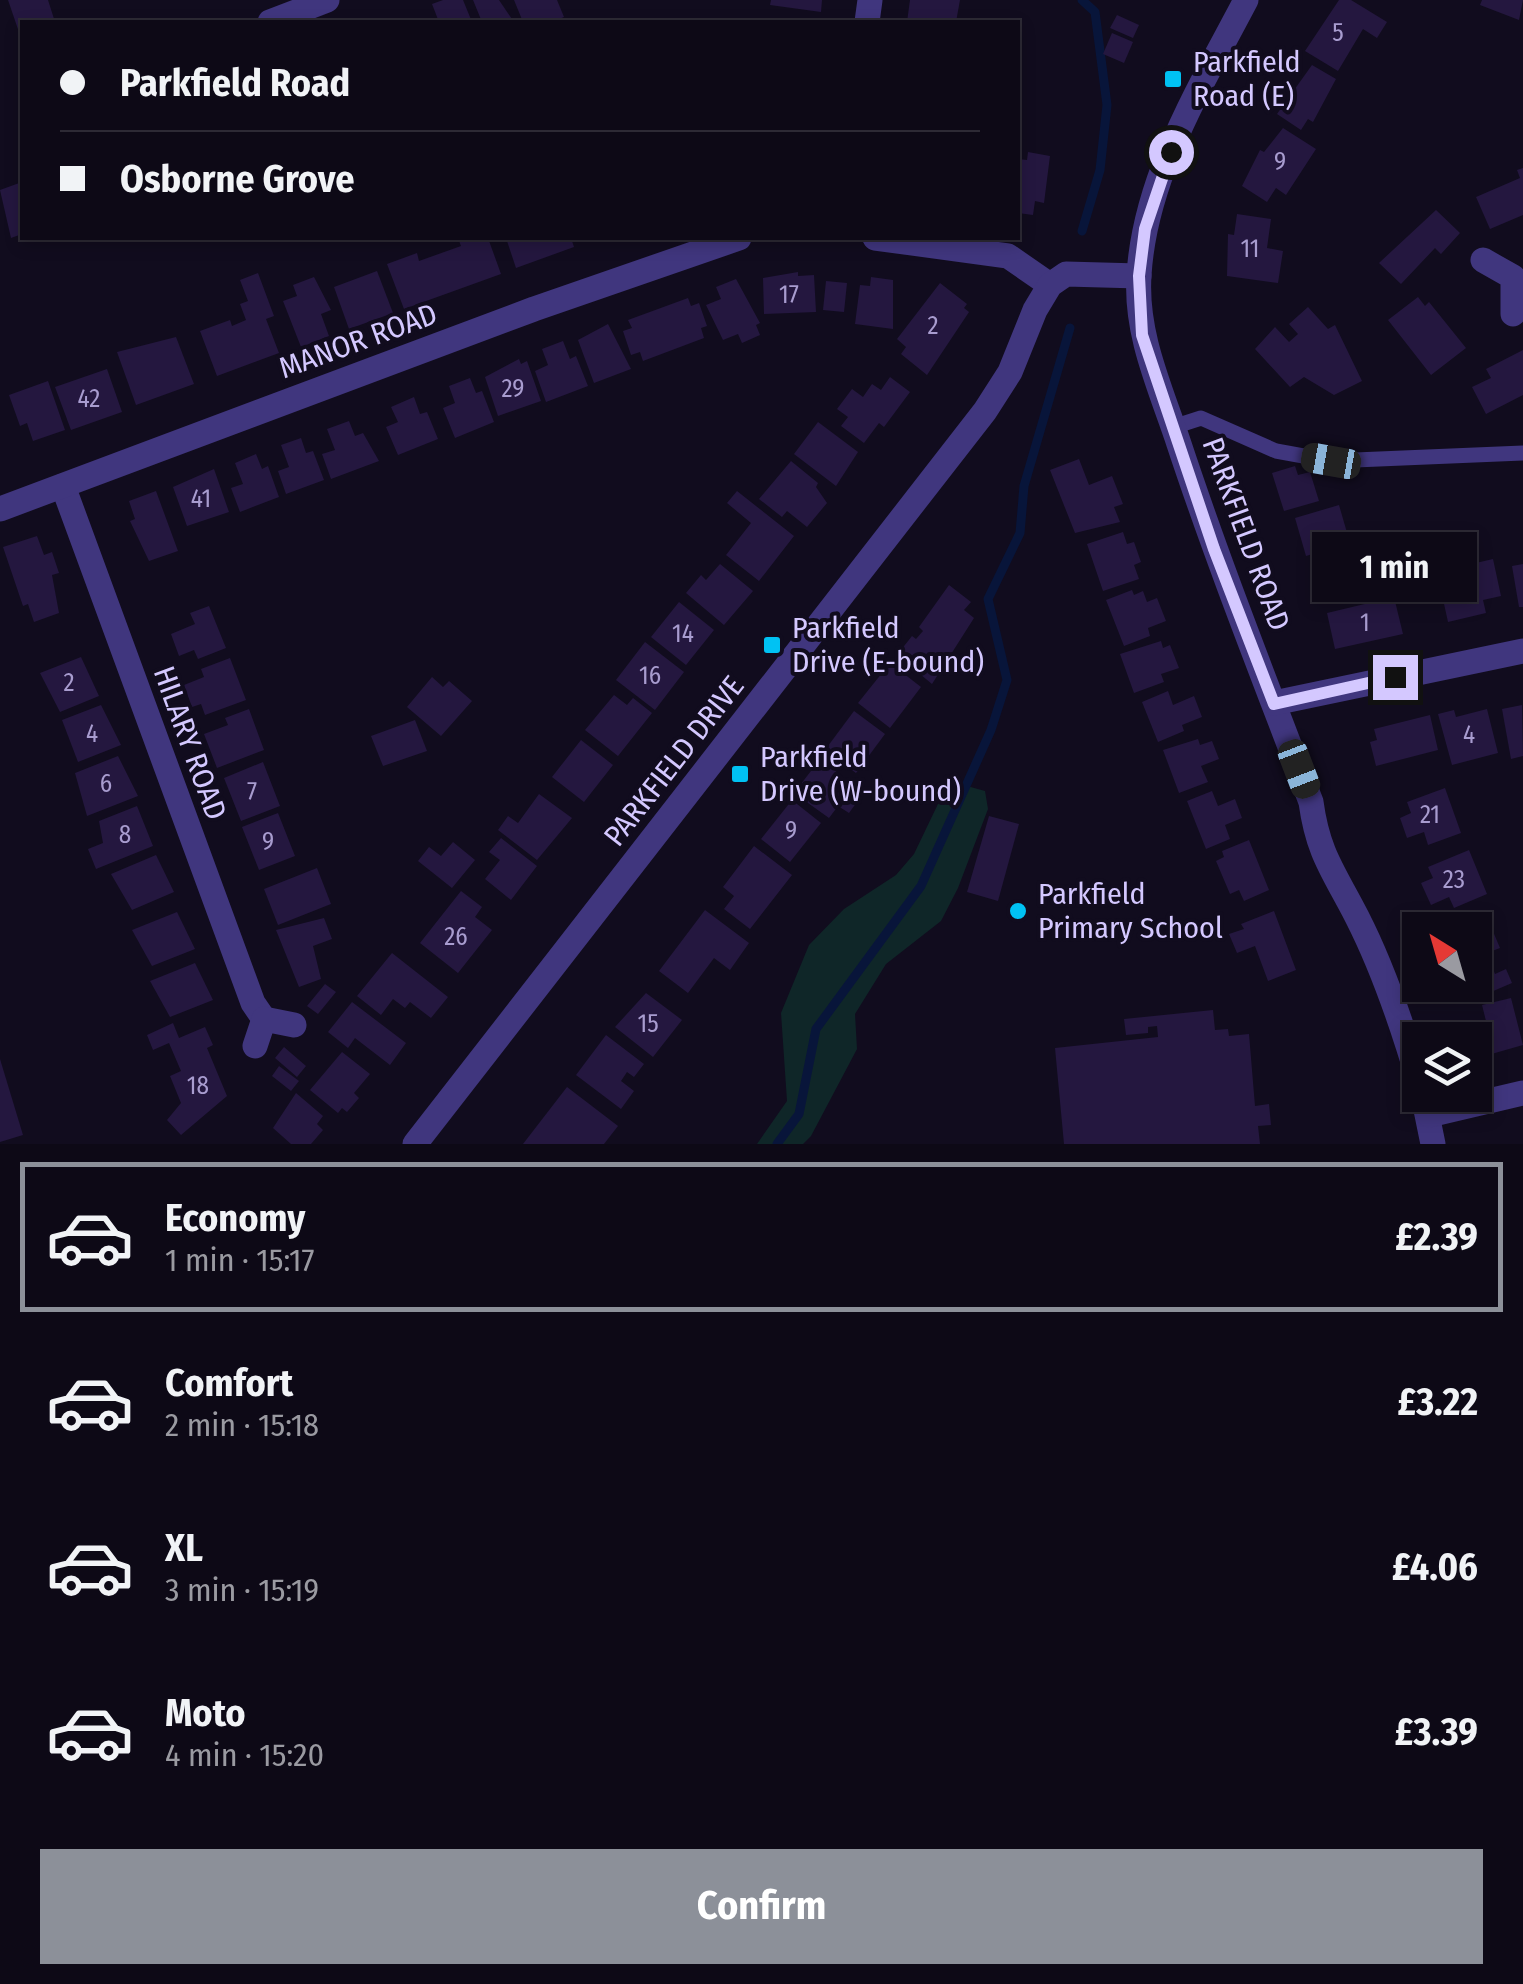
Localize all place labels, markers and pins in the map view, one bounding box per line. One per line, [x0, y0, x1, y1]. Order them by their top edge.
place label: Parkfield Road (E) [1193, 44, 1301, 114]
marker: Parkfield Road (E) [1162, 68, 1184, 90]
place label: Parkfield Drive (E-bound) [792, 610, 984, 680]
marker: Parkfield Drive (E-bound) [761, 634, 783, 656]
place label: Parkfield Drive (W-bound) [760, 739, 961, 809]
marker: Parkfield Drive (W-bound) [729, 763, 751, 785]
place label: Parkfield Primary School [1038, 876, 1223, 946]
marker: Parkfield Primary School [1007, 900, 1029, 922]

